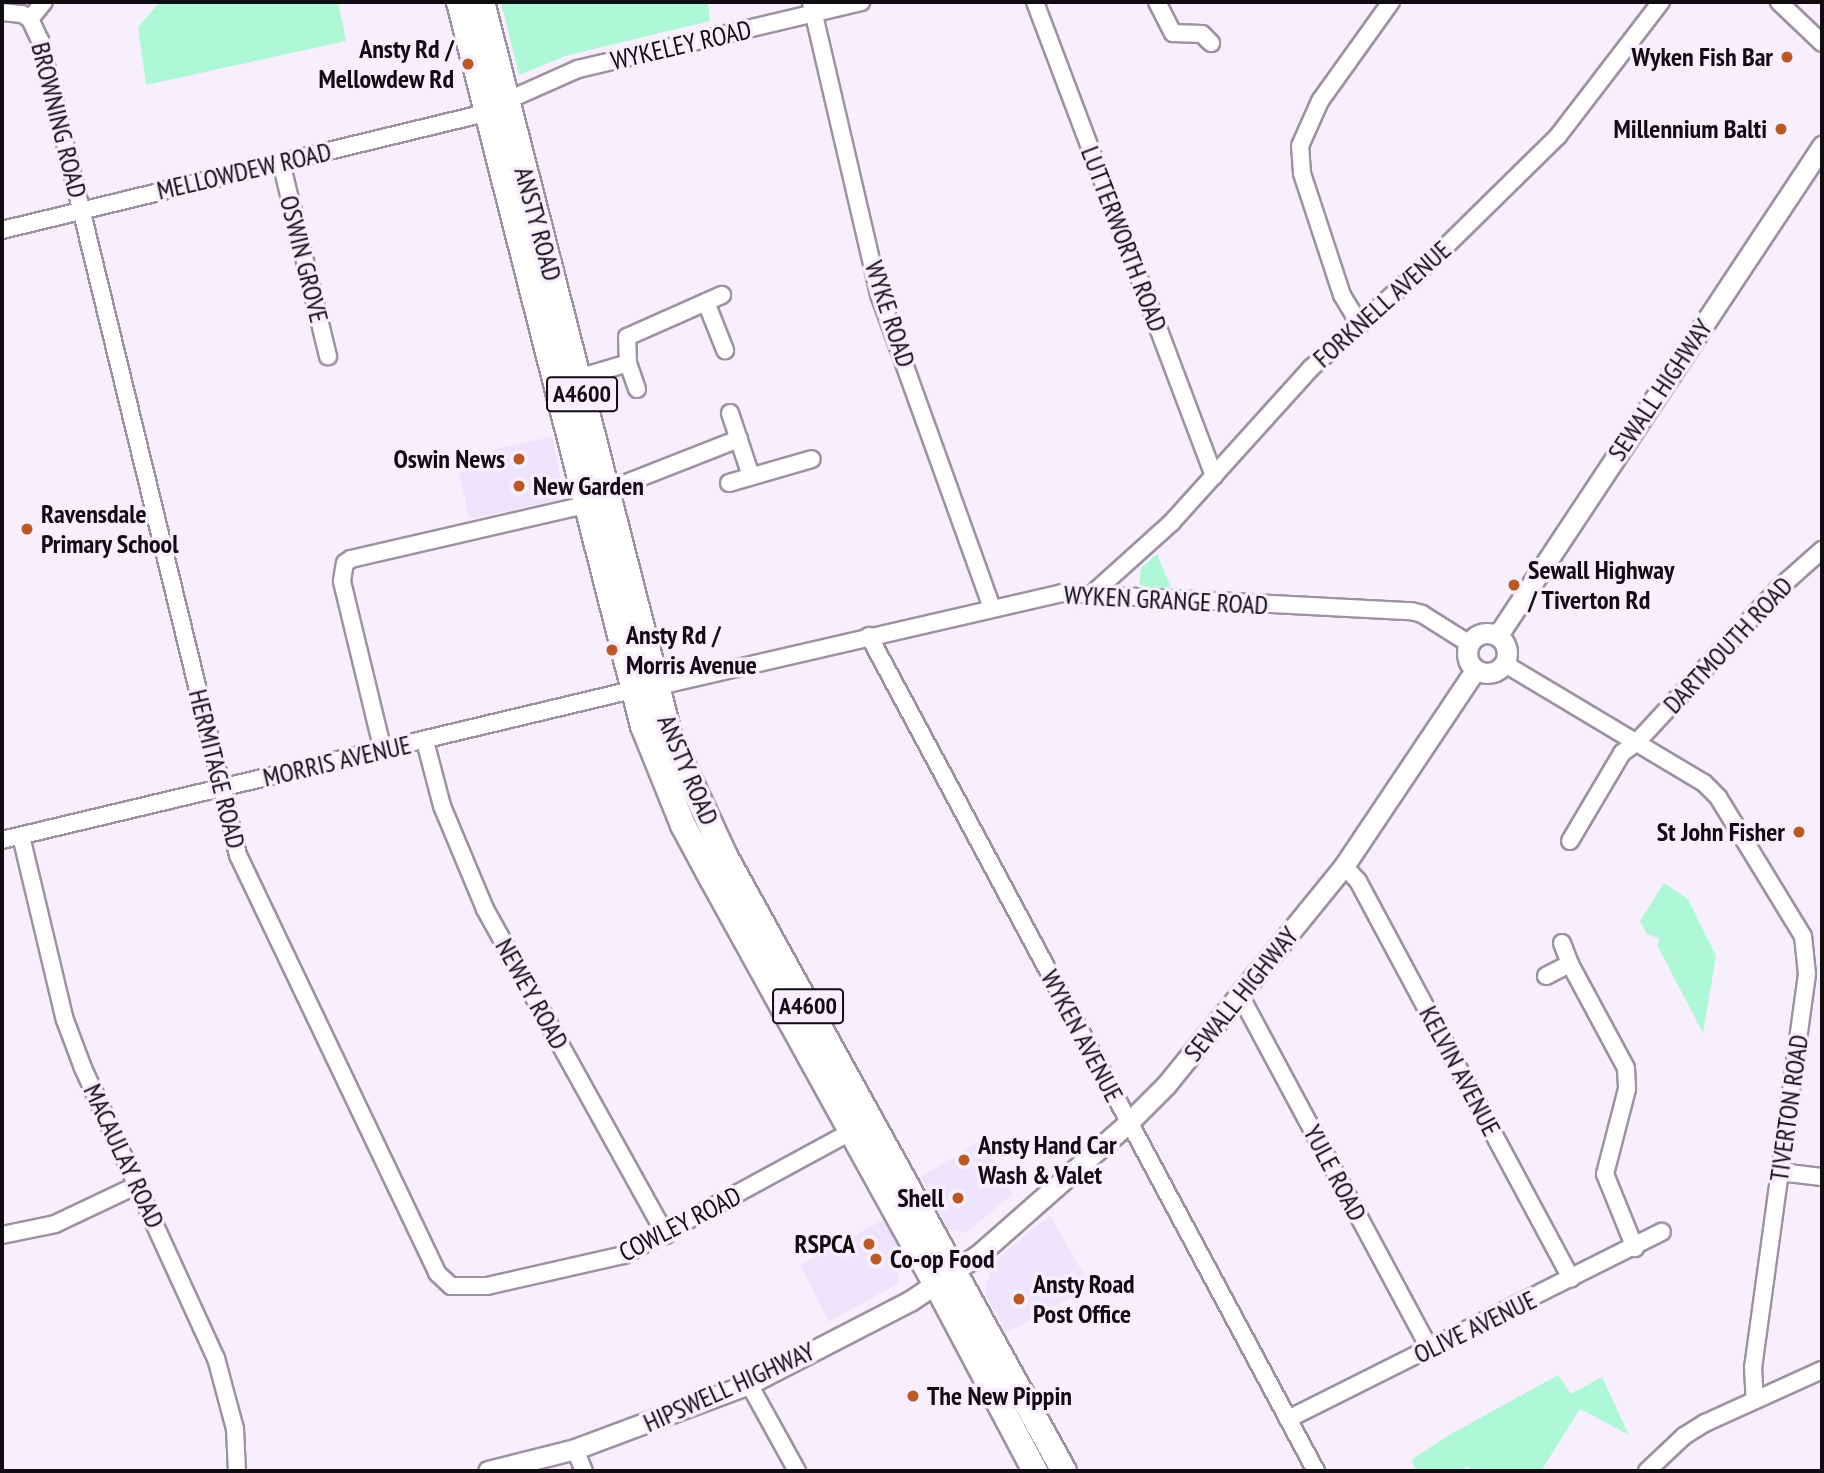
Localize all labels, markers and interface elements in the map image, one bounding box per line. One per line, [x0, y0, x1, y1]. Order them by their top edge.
street label: WYKELEY ROAD [607, 14, 755, 76]
place label: Ansty Rd / Mellowdew Rd [318, 33, 454, 94]
street label: BROWNING ROAD [25, 39, 93, 201]
place label: Wyken Fish Bar [1632, 41, 1773, 73]
marker: Wyken Fish Bar [1779, 49, 1795, 65]
marker: Ansty Rd / Mellowdew Rd [460, 56, 476, 72]
place label: Millennium Balti [1614, 113, 1767, 145]
marker: Millennium Balti [1773, 121, 1789, 137]
street label: MELLOWDEW ROAD [154, 136, 334, 206]
street label: LUTTERWORTH ROAD [1074, 142, 1174, 336]
street label: ANSTY ROAD [508, 163, 568, 285]
street label: OSWIN GROVE [273, 192, 335, 326]
street label: FORKNELL AVENUE [1306, 234, 1458, 374]
street label: WYKE ROAD [858, 257, 922, 371]
street label: SEWALL HIGHWAY [1601, 313, 1719, 467]
road number: A4600 [545, 374, 619, 414]
place label: Oswin News [393, 443, 505, 475]
marker: Oswin News [511, 451, 527, 467]
place label: New Garden [533, 470, 645, 502]
marker: New Garden [511, 478, 527, 494]
place label: Ravensdale Primary School [41, 498, 179, 560]
marker: Ravensdale Primary School [19, 521, 35, 537]
place label: Sewall Highway / Tiverton Rd [1528, 554, 1674, 616]
street label: DARTMOUTH ROAD [1657, 570, 1799, 720]
marker: Sewall Highway / Tiverton Rd [1506, 577, 1522, 593]
street label: WYKEN GRANGE ROAD [1063, 579, 1269, 621]
place label: Ansty Rd / Morris Avenue [626, 619, 758, 680]
marker: Ansty Rd / Morris Avenue [604, 642, 620, 658]
street label: HERMITAGE ROAD [182, 686, 252, 852]
street label: ANSTY ROAD [651, 710, 725, 830]
street label: MORRIS AVENUE [260, 729, 414, 793]
place label: St John Fisher [1657, 816, 1785, 848]
marker: St John Fisher [1791, 824, 1807, 840]
street label: SEWALL HIGHWAY [1177, 920, 1305, 1068]
street label: NEWEY ROAD [489, 933, 575, 1055]
street label: WYKEN AVENUE [1034, 964, 1130, 1108]
road number: A4600 [771, 986, 845, 1026]
street label: KELVIN AVENUE [1413, 1000, 1507, 1142]
street label: TIVERTON ROAD [1763, 1033, 1815, 1183]
street label: MACAULAY ROAD [77, 1079, 171, 1233]
street label: YULE ROAD [1297, 1120, 1373, 1226]
place label: Ansty Hand Car Wash & Valet [978, 1129, 1118, 1190]
marker: Ansty Hand Car Wash & Valet [956, 1152, 972, 1168]
street label: COWLEY ROAD [614, 1180, 746, 1268]
place label: Shell [897, 1182, 944, 1214]
marker: Shell [950, 1190, 966, 1206]
place label: RSPCA [794, 1228, 855, 1260]
marker: RSPCA [861, 1236, 877, 1252]
place label: Co-op Food [890, 1243, 995, 1275]
marker: Co-op Food [868, 1251, 884, 1267]
place label: Ansty Road Post Office [1033, 1268, 1135, 1330]
street label: OLIVE AVENUE [1408, 1284, 1542, 1370]
marker: Ansty Road Post Office [1011, 1291, 1027, 1307]
street label: HIPSWELL HIGHWAY [638, 1335, 820, 1439]
place label: The New Pippin [927, 1380, 1072, 1412]
marker: The New Pippin [905, 1388, 921, 1404]

